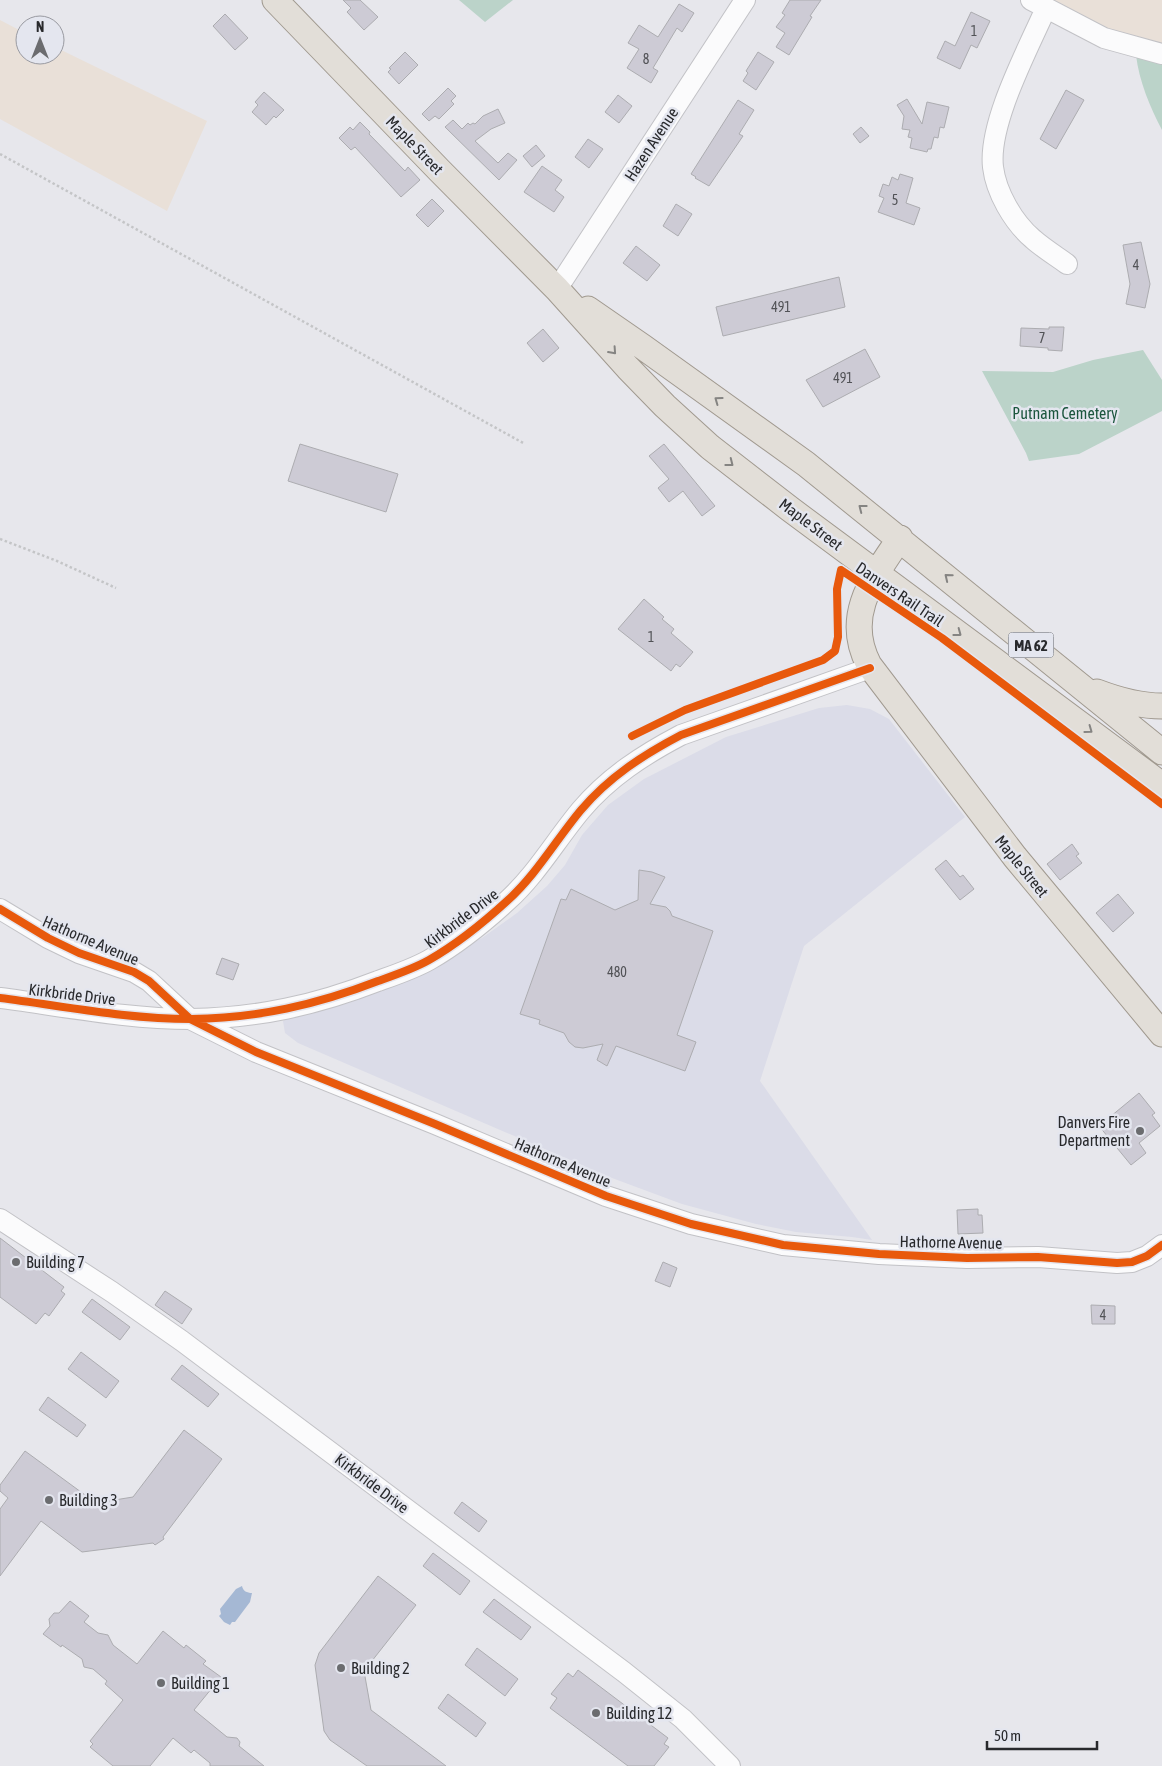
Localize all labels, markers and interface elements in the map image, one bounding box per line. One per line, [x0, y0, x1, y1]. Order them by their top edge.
north arrow [15, 15, 65, 65]
text: N [36, 19, 44, 35]
house number: 1 [971, 23, 977, 39]
house number: 8 [643, 51, 650, 67]
street label: Hazen Avenue [621, 104, 681, 184]
street label: Maple Street [382, 112, 448, 179]
house number: 5 [892, 192, 898, 208]
house number: 4 [1133, 257, 1140, 273]
house number: 491 [771, 299, 791, 315]
house number: 7 [1039, 330, 1045, 346]
one-way arrow [607, 345, 616, 354]
house number: 491 [833, 370, 853, 386]
one-way arrow [714, 397, 724, 406]
park label: Putnam Cemetery [1012, 404, 1118, 423]
one-way arrow [724, 457, 733, 465]
street label: Maple Street [775, 494, 846, 555]
one-way arrow [858, 505, 868, 514]
street label: Danvers Rail Trail [853, 558, 948, 630]
one-way arrow [944, 574, 953, 583]
one-way arrow [952, 627, 962, 636]
house number: 1 [648, 629, 654, 645]
road number: MA 62 [1008, 632, 1054, 658]
one-way arrow [1083, 724, 1093, 733]
street label: Maple Street [991, 831, 1053, 901]
street label: Kirkbride Drive [421, 885, 501, 951]
street label: Hathorne Avenue [40, 912, 142, 968]
house number: 480 [607, 964, 627, 980]
street label: Kirkbride Drive [28, 980, 116, 1008]
place label: Danvers Fire Department [1057, 1113, 1130, 1150]
marker: Danvers Fire Department [1134, 1125, 1146, 1137]
street label: Hathorne Avenue [512, 1134, 614, 1190]
street label: Hathorne Avenue [899, 1232, 1003, 1252]
place label: Building 7 [26, 1253, 85, 1272]
marker: Building 7 [10, 1256, 22, 1268]
house number: 4 [1100, 1307, 1107, 1323]
street label: Kirkbride Drive [332, 1450, 412, 1516]
place label: Building 3 [59, 1491, 118, 1510]
marker: Building 3 [43, 1494, 55, 1506]
place label: Building 2 [351, 1659, 410, 1678]
marker: Building 2 [335, 1662, 347, 1674]
place label: Building 1 [171, 1674, 230, 1693]
marker: Building 1 [155, 1677, 167, 1689]
place label: Building 12 [606, 1704, 672, 1723]
marker: Building 12 [590, 1707, 602, 1719]
scale bar [987, 1718, 1097, 1750]
text: 50 m [994, 1727, 1021, 1744]

